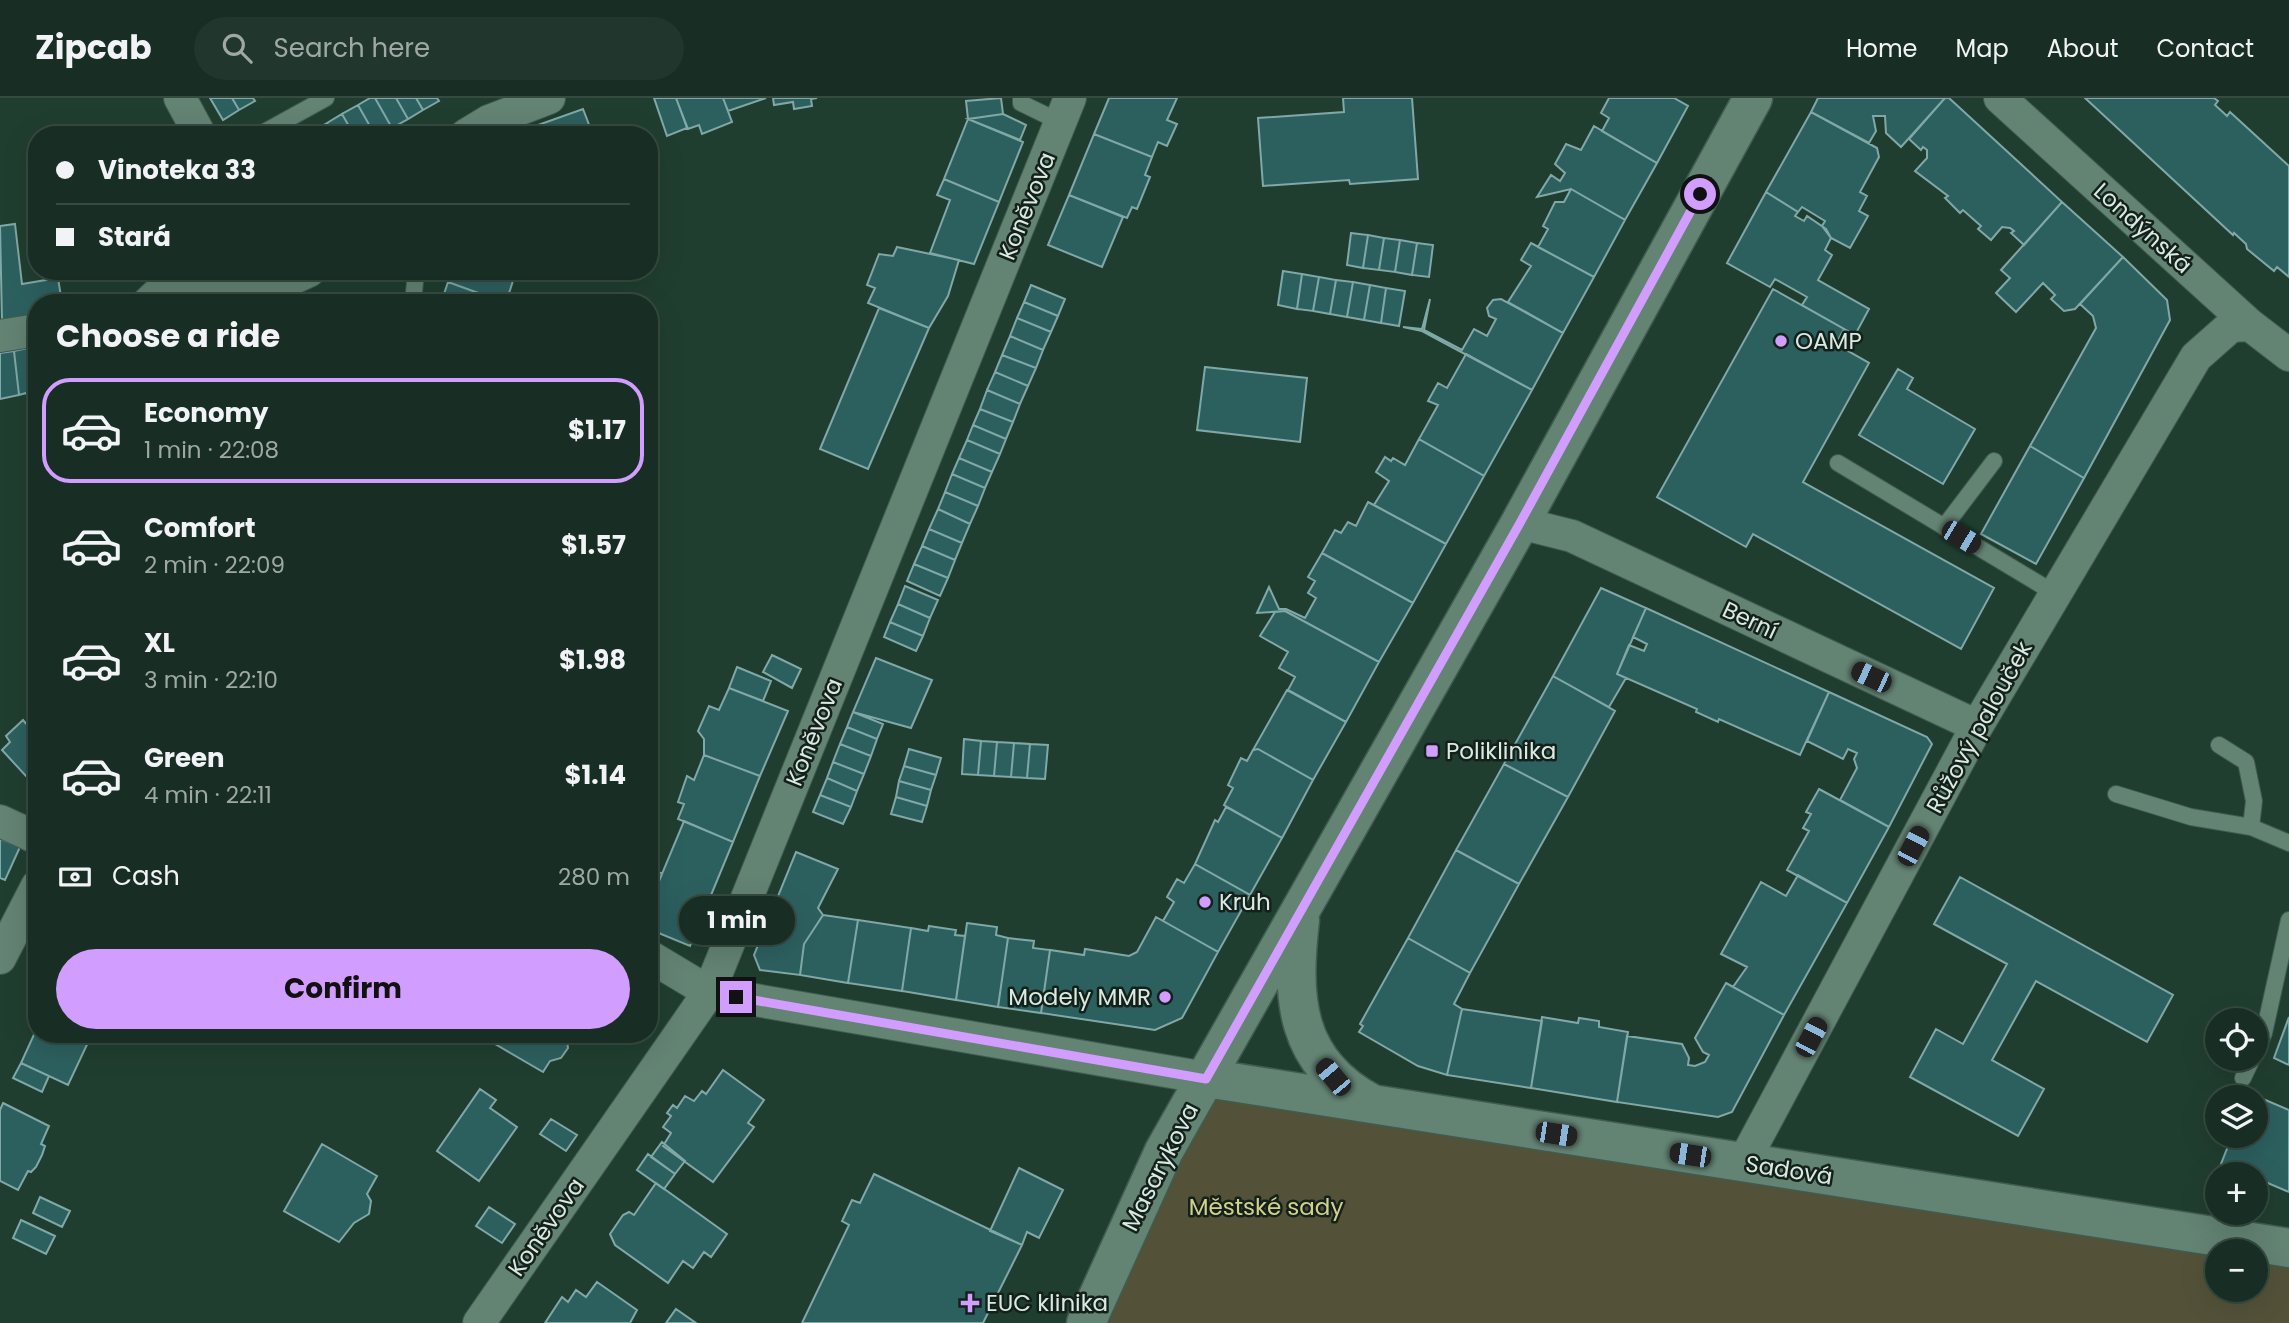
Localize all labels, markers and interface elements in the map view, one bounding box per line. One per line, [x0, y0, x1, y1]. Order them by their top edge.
search box [194, 17, 684, 80]
text: Zipcab [35, 24, 152, 71]
icon: search [218, 29, 256, 67]
text: Search here [274, 30, 430, 66]
text: Home [1846, 32, 1918, 65]
text: Map [1956, 32, 2009, 65]
text: About [2047, 32, 2118, 65]
text: Contact [2156, 32, 2254, 65]
street label: Koněvova [991, 147, 1063, 265]
text: Vinoteka 33 [98, 152, 256, 188]
street label: Londýnská [2087, 175, 2199, 281]
route start [1684, 178, 1716, 210]
text: Stará [98, 219, 171, 255]
text: Choose a ride [56, 313, 280, 358]
place label: OAMP [1795, 325, 1862, 357]
marker: OAMP [1773, 333, 1789, 349]
text: Economy [144, 395, 268, 431]
icon: car [60, 399, 123, 462]
text: $1.17 [568, 412, 626, 448]
text: 1 min · 22:08 [144, 434, 279, 466]
text: Comfort [144, 510, 256, 546]
icon: car [60, 514, 123, 577]
car [1938, 517, 1985, 557]
text: $1.57 [561, 527, 626, 563]
text: 2 min · 22:09 [144, 549, 285, 581]
street label: Berní [1717, 593, 1783, 647]
text: XL [144, 625, 175, 661]
icon: car [60, 629, 123, 692]
street label: Růžový palouček [1918, 635, 2040, 819]
text: $1.98 [559, 642, 626, 678]
car [1848, 659, 1895, 695]
text: 3 min · 22:10 [144, 664, 278, 696]
street label: Koněvova [778, 673, 850, 791]
place label: Poliklinika [1446, 735, 1556, 767]
text: Green [144, 740, 225, 776]
marker: Poliklinika [1424, 743, 1440, 759]
icon: car [60, 744, 123, 807]
text: $1.14 [564, 757, 626, 793]
text: 4 min · 22:11 [144, 779, 272, 811]
car [1894, 823, 1933, 869]
icon: cash [56, 858, 94, 896]
text: Cash [112, 858, 180, 894]
text: 280 m [558, 861, 630, 893]
place label: Kruh [1219, 886, 1271, 918]
marker: Kruh [1197, 894, 1213, 910]
callout: 1 min [678, 895, 794, 944]
text: 1 min [707, 904, 767, 936]
button: Confirm [56, 949, 630, 1029]
route end [720, 981, 752, 1013]
place label: Modely MMR [1008, 981, 1151, 1013]
marker: Modely MMR [1157, 989, 1173, 1005]
map controls [2205, 1008, 2268, 1302]
button: locate [2205, 1008, 2268, 1071]
car [1792, 1014, 1831, 1060]
car [1312, 1054, 1355, 1100]
button: layers [2205, 1085, 2268, 1148]
street label: Masarykova [1114, 1098, 1206, 1236]
car [1534, 1120, 1579, 1148]
car [1668, 1141, 1713, 1169]
street label: Sadová [1743, 1147, 1835, 1193]
button: + [2205, 1162, 2268, 1225]
street label: Koněvova [500, 1171, 592, 1283]
park label: Městské sady [1189, 1191, 1343, 1223]
button: − [2205, 1239, 2268, 1302]
place label: EUC klinika [986, 1287, 1108, 1319]
marker: EUC klinika [960, 1293, 980, 1313]

